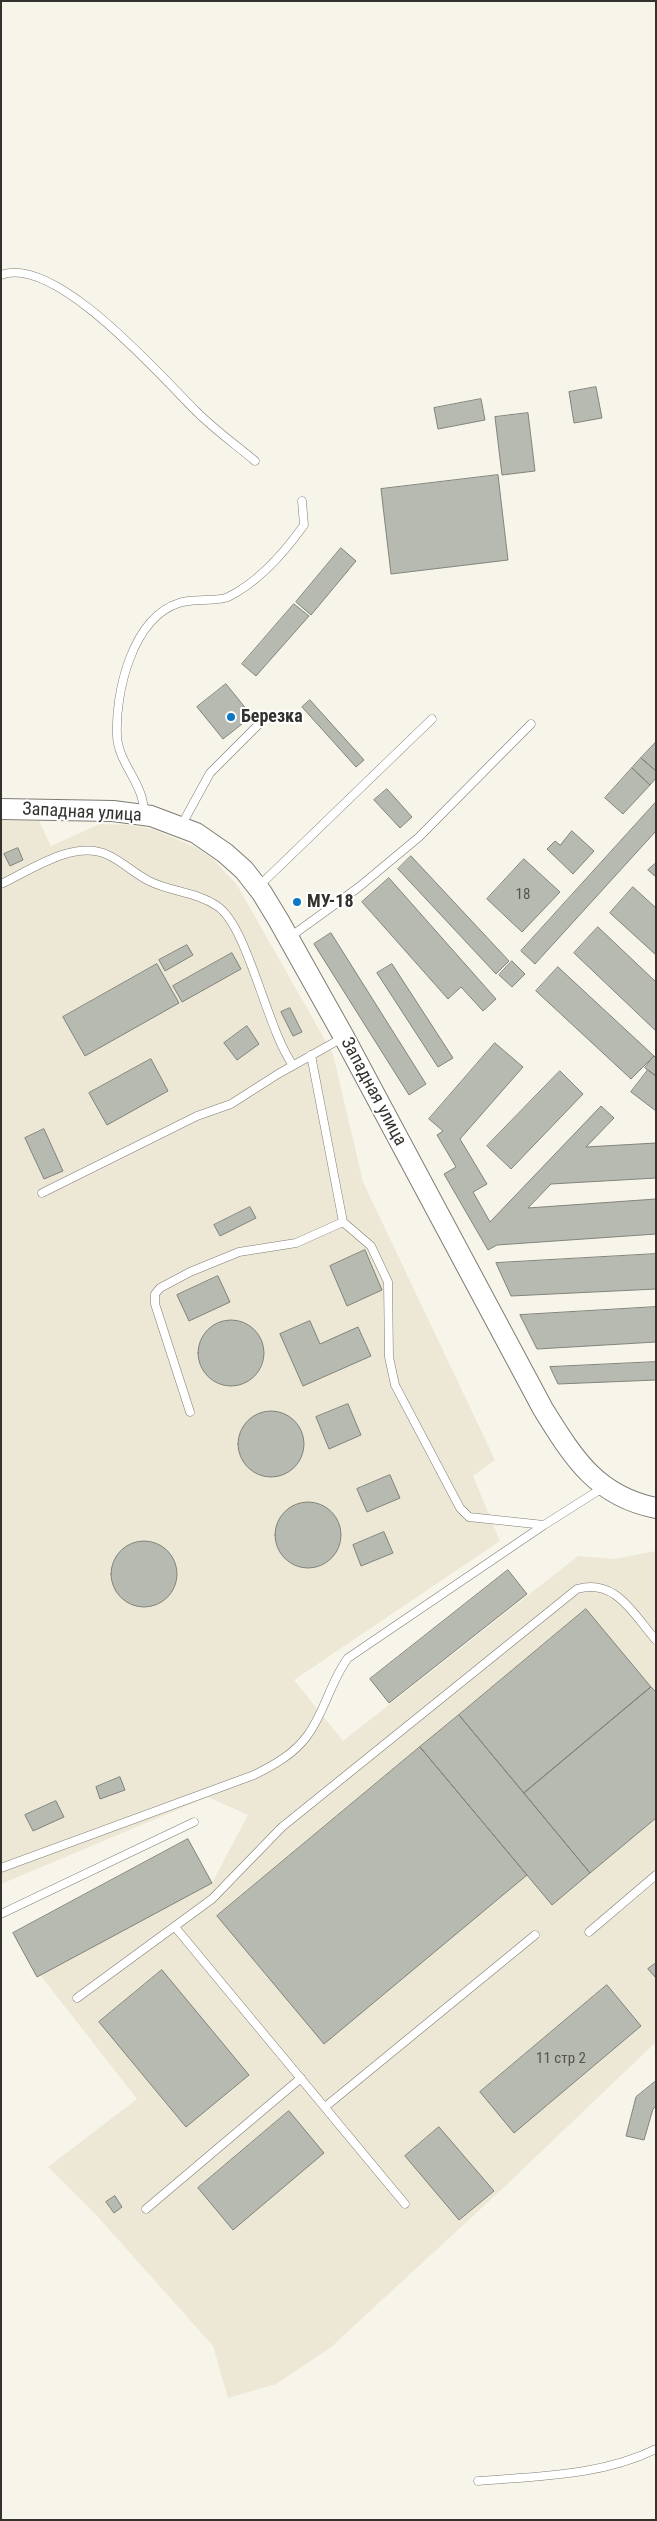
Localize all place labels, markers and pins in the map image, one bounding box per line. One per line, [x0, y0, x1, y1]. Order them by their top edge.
place label: Березка [241, 706, 303, 728]
marker: Березка [225, 711, 237, 723]
place label: МУ-18 [307, 891, 354, 913]
marker: МУ-18 [291, 896, 303, 908]

